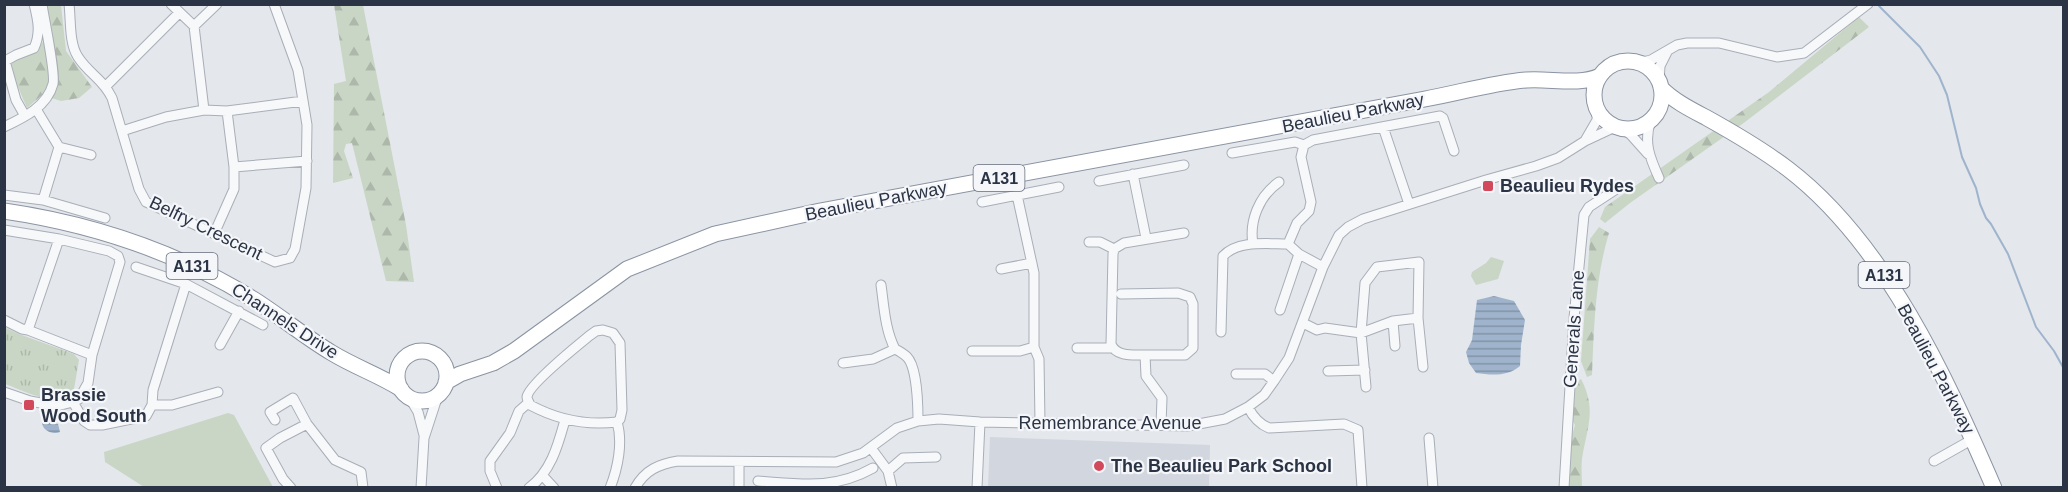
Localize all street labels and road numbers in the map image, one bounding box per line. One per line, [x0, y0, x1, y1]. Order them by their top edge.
street label: Beaulieu Parkway [1280, 89, 1426, 137]
road number: A131 [974, 165, 1024, 191]
street label: Beaulieu Parkway [803, 177, 949, 225]
street label: Belfry Crescent [146, 192, 266, 264]
road number: A131 [166, 253, 218, 279]
road number: A131 [1858, 262, 1910, 288]
street label: Generals Lane [1560, 269, 1588, 389]
street label: Channels Drive [228, 279, 342, 363]
street label: Beaulieu Parkway [1893, 301, 1979, 437]
street label: Remembrance Avenue [1019, 413, 1201, 433]

